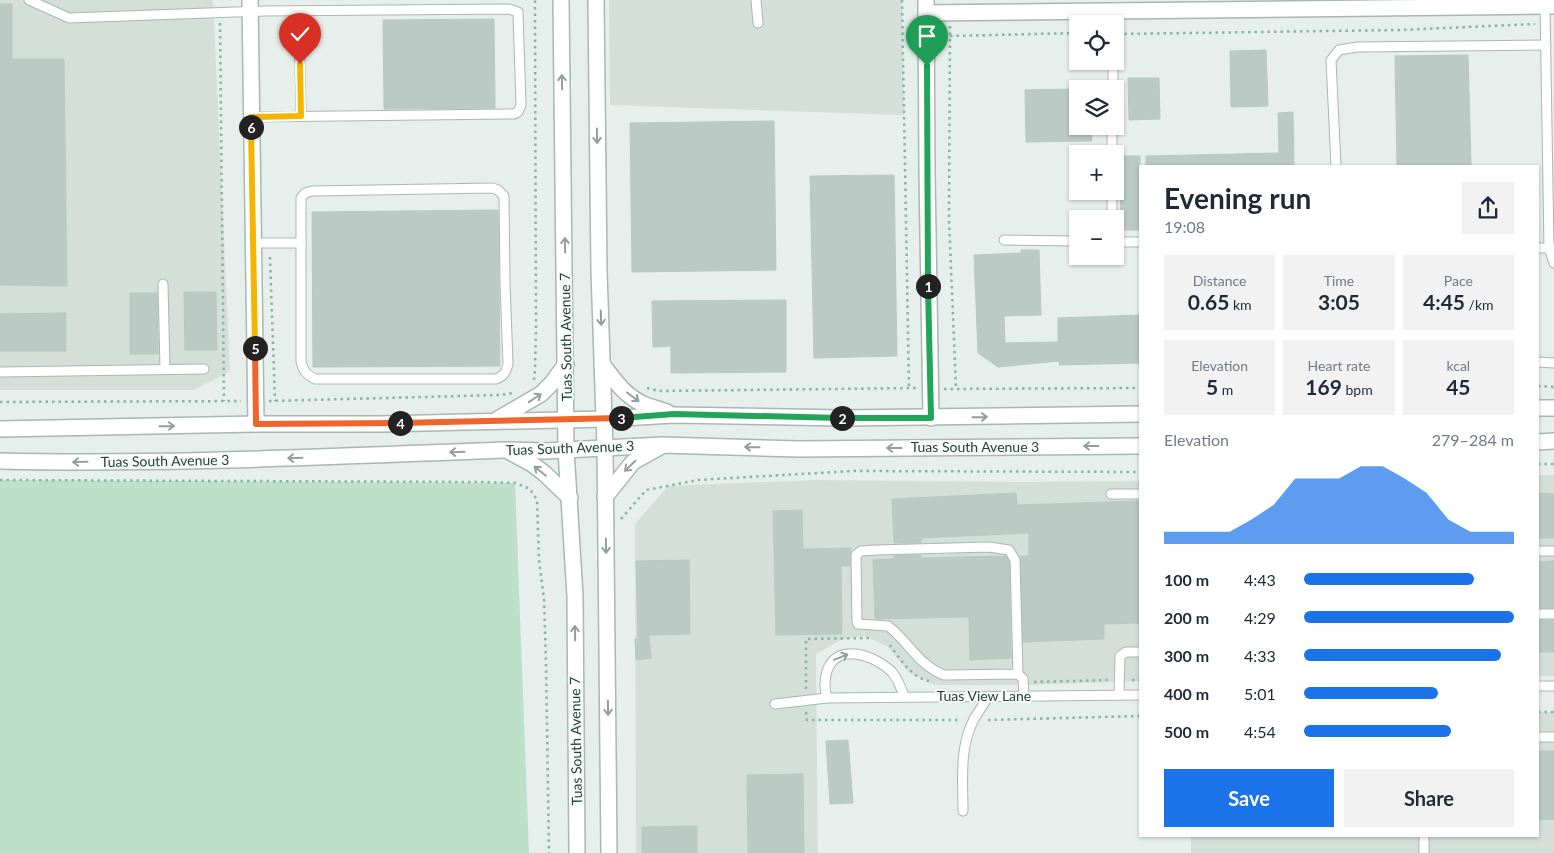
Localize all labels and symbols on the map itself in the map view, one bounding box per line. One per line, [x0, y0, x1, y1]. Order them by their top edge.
pin [279, 13, 321, 64]
pin [906, 15, 948, 66]
one-way arrow [558, 75, 567, 91]
pin: 6 [238, 114, 264, 140]
one-way arrow [593, 128, 602, 144]
one-way arrow [560, 237, 569, 253]
street label: Tuas South Avenue 7 [556, 273, 575, 401]
pin: 1 [916, 274, 940, 298]
one-way arrow [596, 309, 605, 325]
pin: 5 [242, 336, 268, 360]
one-way arrow [626, 392, 640, 402]
one-way arrow [528, 393, 542, 403]
pin: 3 [608, 406, 634, 430]
pin: 2 [830, 406, 854, 430]
pin: 4 [388, 410, 412, 436]
one-way arrow [971, 412, 987, 422]
one-way arrow [158, 422, 174, 431]
street label: Tuas South Avenue 3 [505, 437, 634, 458]
street label: Tuas South Avenue 3 [911, 438, 1039, 455]
one-way arrow [1084, 441, 1100, 451]
one-way arrow [744, 443, 760, 452]
one-way arrow [886, 443, 902, 453]
one-way arrow [449, 447, 466, 457]
street label: Tuas South Avenue 3 [101, 451, 229, 470]
one-way arrow [287, 453, 303, 462]
one-way arrow [72, 457, 88, 467]
one-way arrow [624, 460, 636, 472]
one-way arrow [534, 465, 547, 476]
one-way arrow [601, 537, 611, 553]
one-way arrow [570, 625, 580, 641]
one-way arrow [833, 652, 848, 661]
street label: Tuas South Avenue 7 [566, 677, 585, 805]
street label: Tuas View Lane [937, 687, 1031, 704]
one-way arrow [603, 700, 613, 716]

